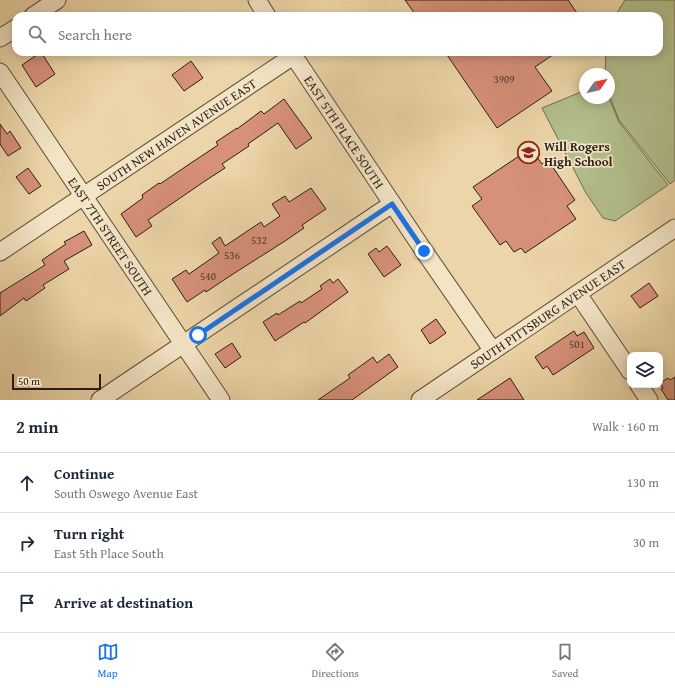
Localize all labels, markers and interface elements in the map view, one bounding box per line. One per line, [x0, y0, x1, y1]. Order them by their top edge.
search box [12, 12, 663, 56]
icon: search [26, 23, 48, 45]
text: Search here [58, 24, 132, 45]
north arrow [579, 68, 615, 104]
house number: 3909 [493, 71, 515, 87]
street label: EAST 5TH PLACE SOUTH [299, 72, 389, 193]
street label: SOUTH NEW HAVEN AVENUE EAST [93, 74, 261, 195]
place label: Will Rogers High School [544, 137, 613, 171]
school or university icon: Will Rogers High School [515, 140, 541, 166]
street label: EAST 7TH STREET SOUTH [63, 173, 157, 300]
house number: 532 [251, 232, 267, 248]
route end [415, 242, 433, 260]
house number: 536 [224, 247, 240, 263]
street label: SOUTH PITTSBURG AVENUE EAST [466, 255, 630, 374]
house number: 540 [200, 268, 216, 284]
route start [189, 326, 207, 344]
house number: 501 [569, 336, 585, 352]
map controls [627, 352, 663, 388]
button: layers [627, 352, 663, 388]
scale bar [12, 372, 101, 391]
text: 50 m [18, 373, 40, 389]
text: 2 min [16, 414, 58, 439]
text: Walk · 160 m [592, 417, 659, 436]
text: Continue [54, 463, 115, 484]
icon: ahead [16, 472, 38, 494]
text: 130 m [627, 473, 659, 492]
text: South Oswego Avenue East [54, 484, 198, 503]
text: Turn right [54, 523, 125, 544]
icon: right [16, 532, 38, 554]
text: 30 m [633, 533, 659, 552]
text: East 5th Place South [54, 544, 164, 563]
icon: arrive [16, 592, 38, 614]
text: Arrive at destination [54, 592, 193, 613]
tab: Map [97, 641, 119, 681]
tab: Directions [312, 641, 359, 681]
tab: Saved [552, 641, 578, 681]

